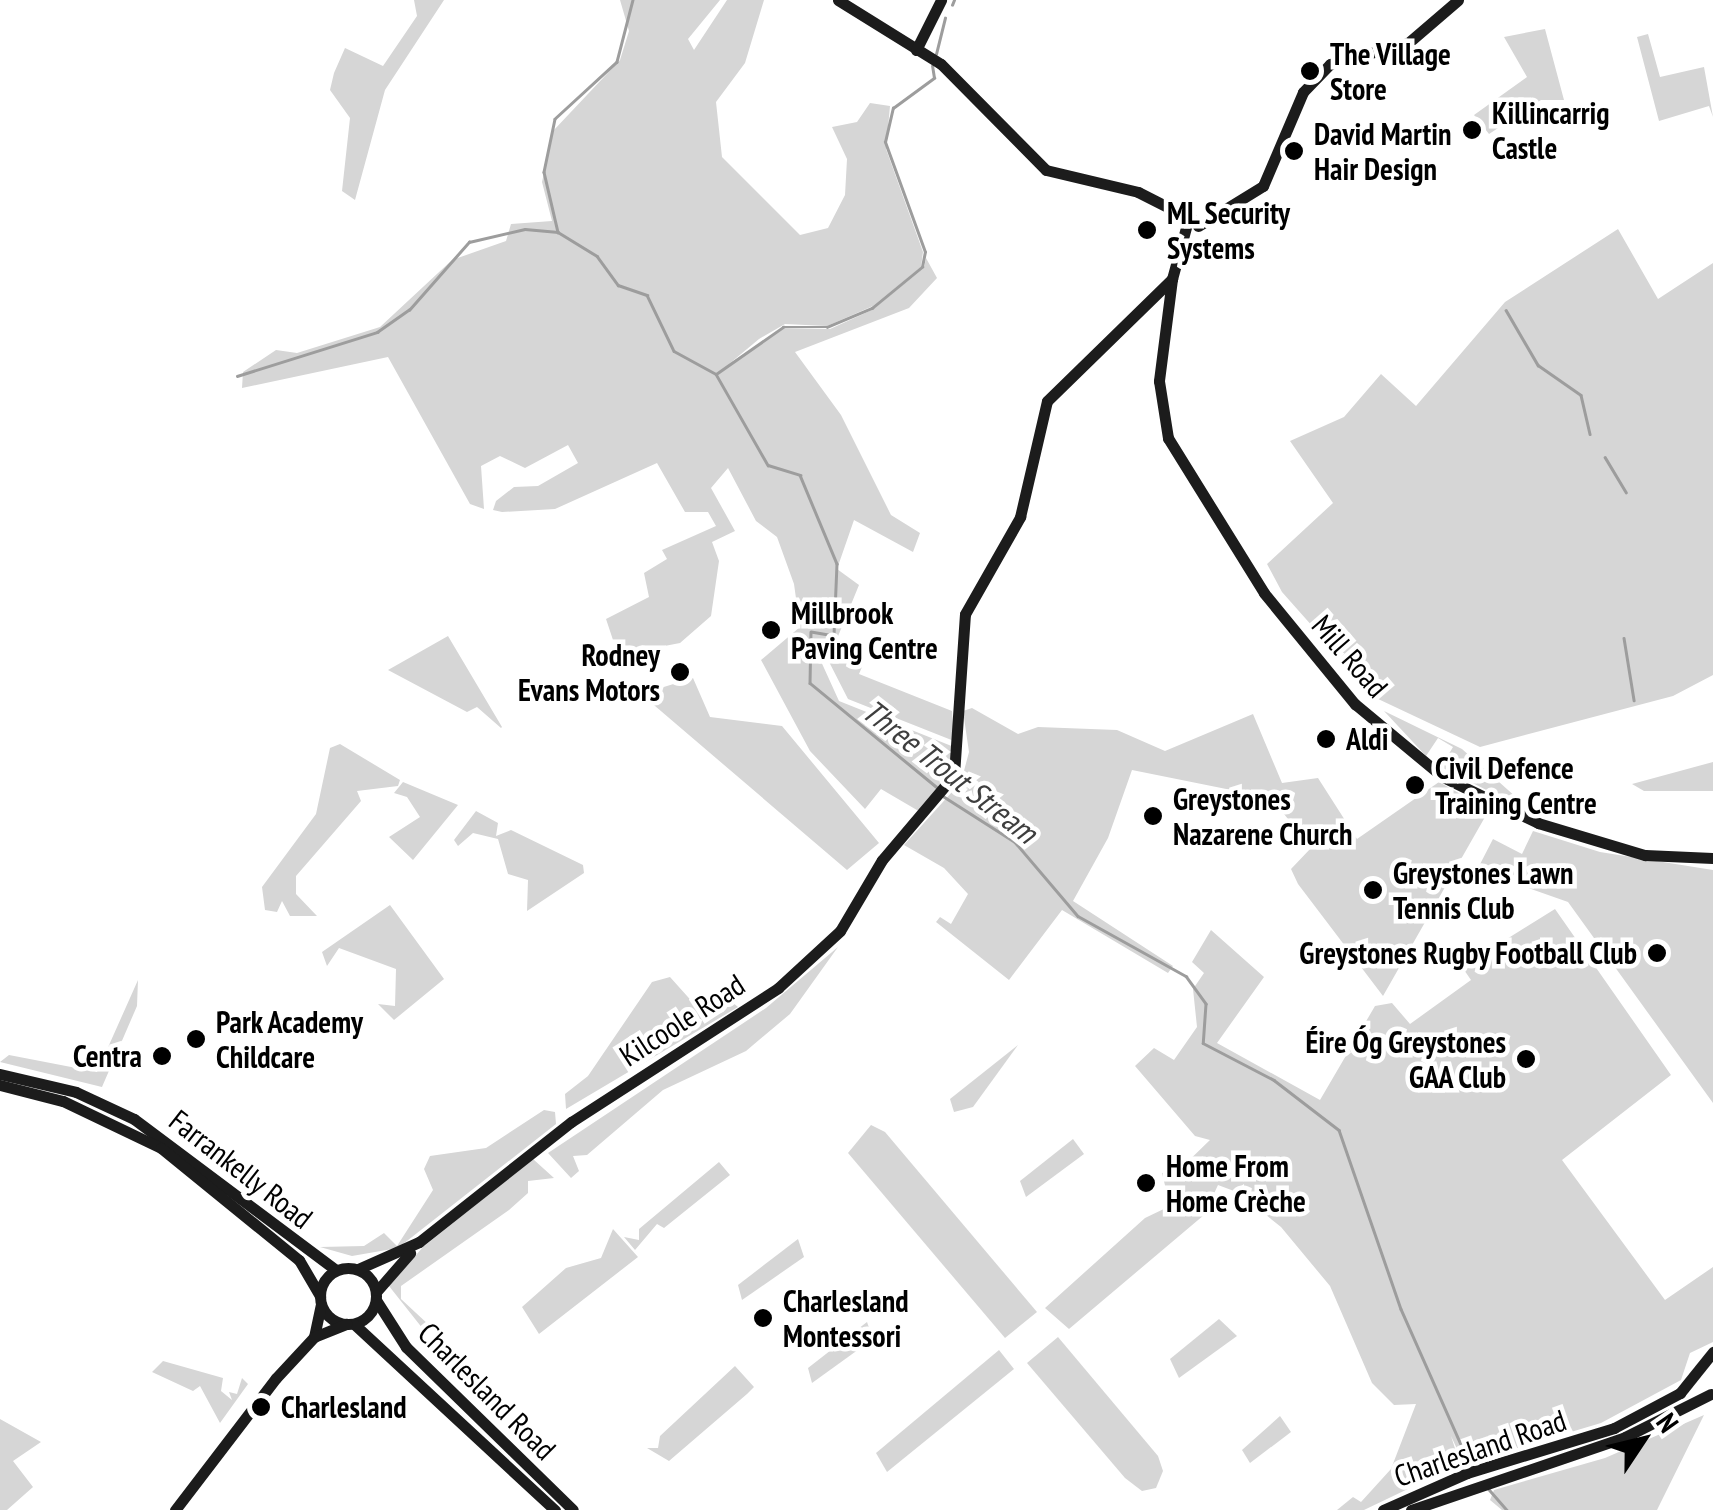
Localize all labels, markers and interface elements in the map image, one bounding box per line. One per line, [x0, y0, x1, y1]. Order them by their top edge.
place label: The Village Store [1330, 36, 1452, 106]
marker: The Village Store [1299, 60, 1321, 82]
place label: Killincarrig Castle [1492, 95, 1610, 166]
place label: David Martin Hair Design [1314, 116, 1451, 186]
marker: Killincarrig Castle [1461, 119, 1483, 141]
marker: David Martin Hair Design [1283, 140, 1305, 162]
place label: ML Security Systems [1167, 195, 1291, 266]
marker: ML Security Systems [1136, 219, 1158, 241]
place label: Millbrook Paving Centre [791, 595, 938, 666]
street label: Mill Road [1305, 608, 1395, 704]
marker: Millbrook Paving Centre [760, 619, 782, 641]
place label: Rodney Evans Motors [518, 637, 660, 708]
marker: Rodney Evans Motors [669, 661, 691, 683]
water label: Three Trout Stream [855, 691, 1045, 851]
place label: Aldi [1346, 721, 1388, 757]
marker: Aldi [1315, 728, 1337, 750]
place label: Civil Defence Training Centre [1435, 750, 1597, 820]
marker: Civil Defence Training Centre [1404, 774, 1426, 796]
place label: Greystones Nazarene Church [1173, 781, 1353, 852]
marker: Greystones Nazarene Church [1142, 805, 1164, 827]
place label: Greystones Lawn Tennis Club [1393, 855, 1573, 926]
marker: Greystones Lawn Tennis Club [1362, 879, 1384, 901]
place label: Greystones Rugby Football Club [1298, 935, 1637, 971]
marker: Greystones Rugby Football Club [1646, 942, 1668, 964]
street label: Kilcoole Road [613, 966, 751, 1074]
place label: Park Academy Childcare [216, 1004, 365, 1074]
place label: Éire Óg Greystones GAA Club [1305, 1024, 1506, 1094]
marker: Park Academy Childcare [185, 1028, 207, 1050]
place label: Centra [73, 1038, 142, 1074]
marker: Centra [151, 1045, 173, 1067]
marker: Éire Óg Greystones GAA Club [1515, 1048, 1537, 1070]
street label: Farrankelly Road [162, 1102, 320, 1236]
place label: Home From Home Crèche [1166, 1148, 1306, 1218]
marker: Home From Home Crèche [1135, 1172, 1157, 1194]
place label: Charlesland Montessori [783, 1283, 908, 1354]
marker: Charlesland Montessori [752, 1307, 774, 1329]
street label: Charlesland Road [411, 1315, 563, 1467]
place label: Charlesland [281, 1389, 406, 1425]
north arrow [1593, 1390, 1693, 1490]
marker: Charlesland [250, 1396, 272, 1418]
street label: Charlesland Road [1389, 1402, 1571, 1494]
text: N [1648, 1406, 1687, 1439]

